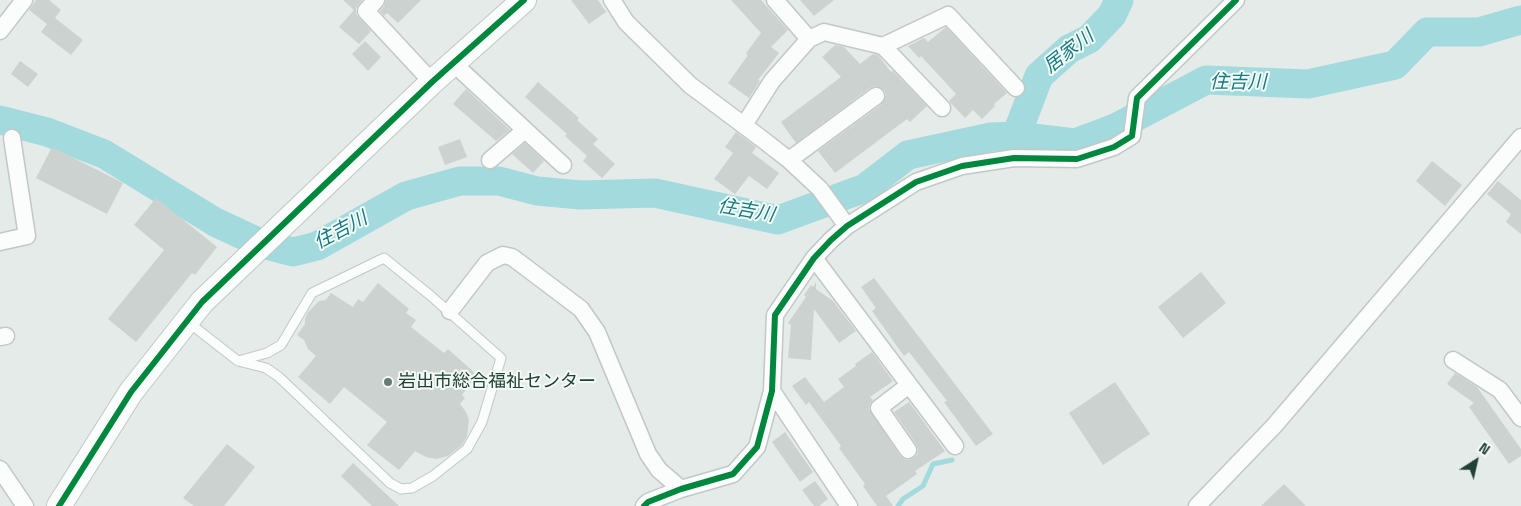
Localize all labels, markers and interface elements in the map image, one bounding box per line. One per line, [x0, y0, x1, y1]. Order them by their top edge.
water label: 居家川 [1040, 25, 1098, 79]
water label: 住吉川 [1210, 72, 1266, 94]
water label: 住吉川 [716, 195, 776, 227]
water label: 住吉川 [310, 208, 372, 254]
place label: 岩出市総合福祉センター [398, 371, 596, 393]
marker: 岩出市総合福祉センター [382, 376, 394, 388]
north arrow [1451, 436, 1501, 486]
text: N [1476, 439, 1494, 459]

